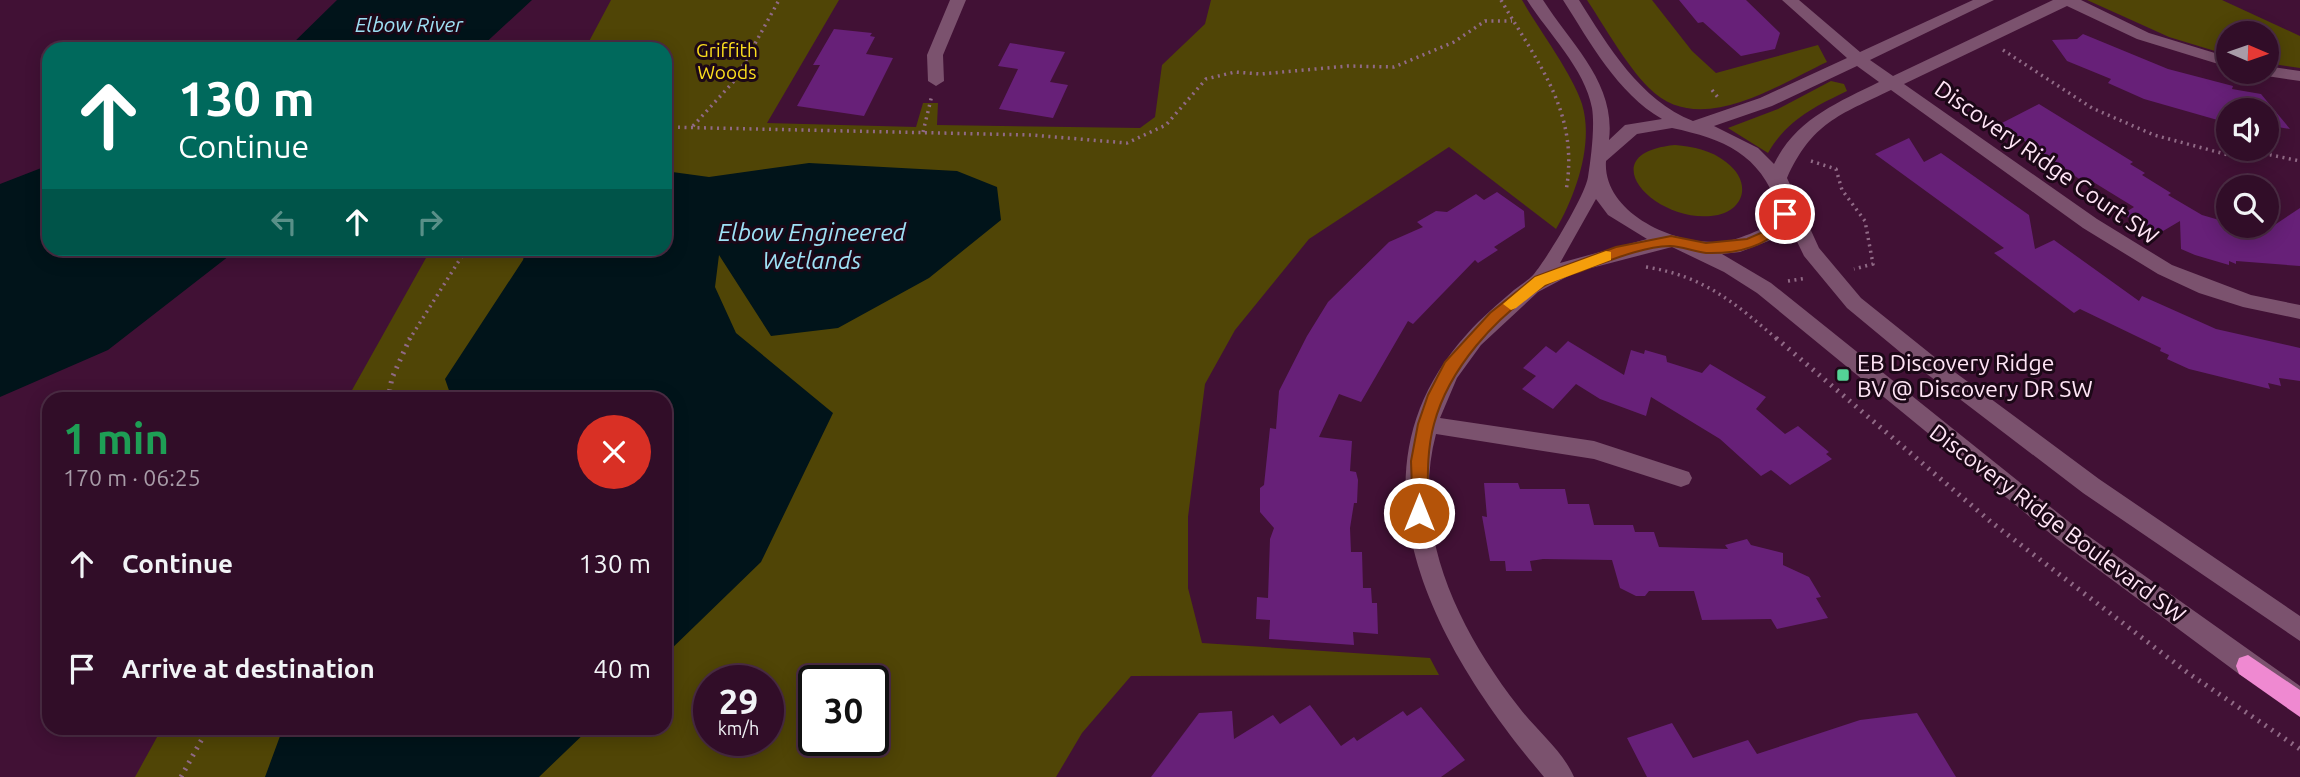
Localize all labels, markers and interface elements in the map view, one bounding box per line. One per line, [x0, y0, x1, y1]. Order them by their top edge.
water label: Elbow River [355, 12, 464, 36]
north arrow [2216, 21, 2278, 84]
map controls [2216, 21, 2279, 238]
park label: Griffith Woods [696, 39, 758, 83]
icon: ahead [63, 70, 154, 161]
text: 130 m [178, 70, 315, 125]
street label: Discovery Ridge Court SW [1931, 75, 2163, 249]
button: sound [2216, 98, 2279, 161]
text: Continue [178, 128, 309, 164]
button: search [2216, 175, 2279, 238]
pin [1755, 184, 1815, 244]
icon: arrive [1766, 195, 1804, 233]
icon: left [265, 203, 303, 241]
icon: ahead [338, 203, 376, 241]
icon: right [411, 203, 449, 241]
water label: Elbow Engineered Wetlands [718, 219, 907, 274]
place label: EB Discovery Ridge BV @ Discovery DR SW [1857, 350, 2093, 401]
marker: EB Discovery Ridge BV @ Discovery DR SW [1835, 367, 1851, 383]
text: 1 min [63, 415, 169, 462]
button: close [577, 415, 651, 489]
street label: Discovery Ridge Boulevard SW [1925, 419, 2191, 627]
text: 170 m · 06:25 [63, 465, 201, 490]
position arrow [1382, 476, 1456, 550]
icon: ahead [63, 545, 101, 583]
text: Continue [122, 549, 233, 578]
text: 130 m [579, 549, 651, 578]
icon: arrive [63, 650, 101, 688]
text: Arrive at destination [122, 654, 375, 683]
text: 40 m [593, 654, 651, 683]
speed limit sign: 30 [798, 665, 889, 756]
text: 29 [719, 681, 758, 721]
text: km/h [718, 718, 759, 738]

